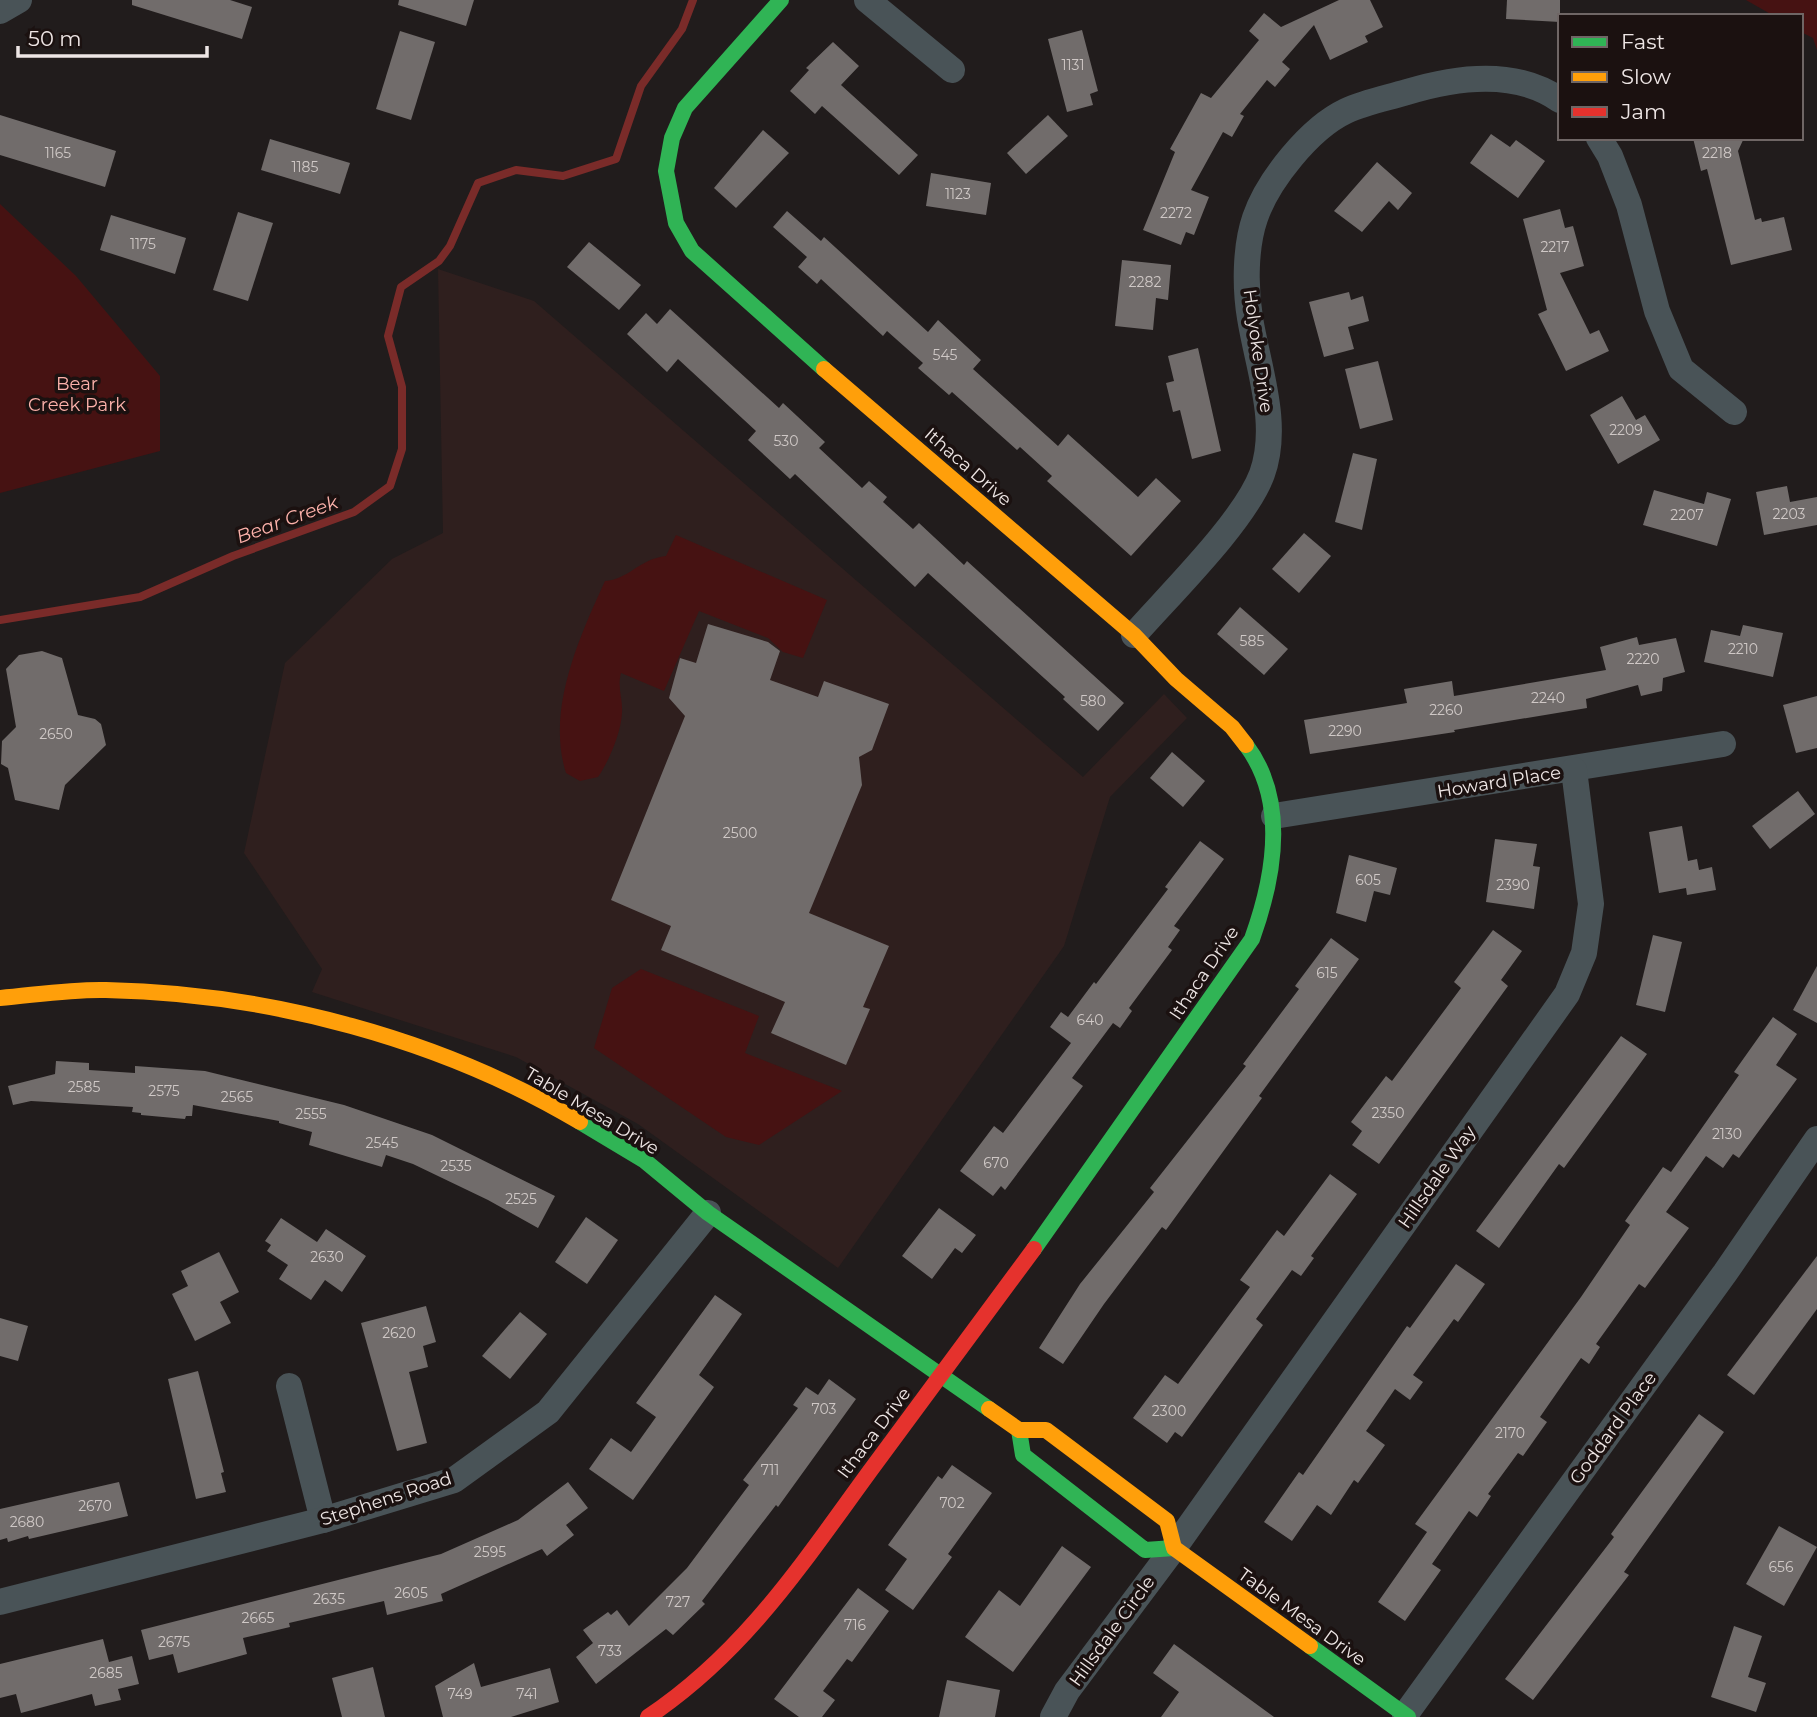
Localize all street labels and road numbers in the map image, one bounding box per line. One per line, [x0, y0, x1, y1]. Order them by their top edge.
street label: Holyoke Drive [1238, 288, 1278, 414]
street label: Ithaca Drive [920, 423, 1016, 511]
street label: Howard Place [1436, 761, 1563, 803]
street label: Ithaca Drive [1165, 922, 1243, 1024]
street label: Table Mesa Drive [521, 1062, 663, 1160]
street label: Hillsdale Way [1394, 1121, 1481, 1233]
street label: Goddard Place [1565, 1367, 1661, 1488]
street label: Ithaca Drive [833, 1383, 915, 1483]
street label: Stephens Road [318, 1467, 454, 1531]
street label: Table Mesa Drive [1234, 1563, 1370, 1671]
street label: Hillsdale Circle [1064, 1571, 1160, 1691]

